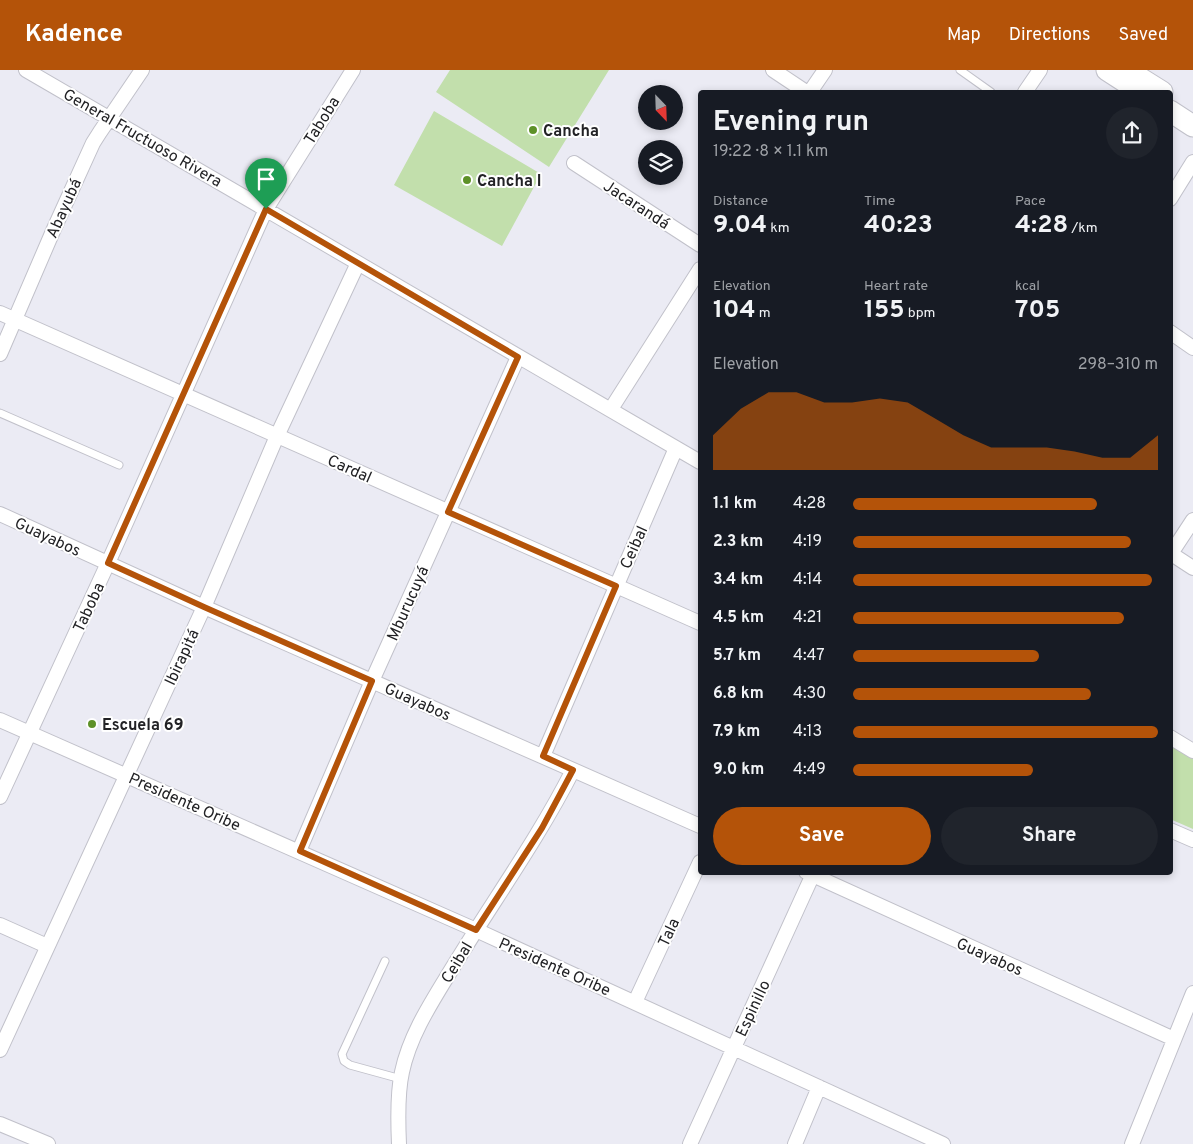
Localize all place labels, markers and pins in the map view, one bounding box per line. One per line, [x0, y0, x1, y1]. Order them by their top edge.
place label: Cancha [543, 122, 599, 142]
marker: Cancha [527, 124, 539, 136]
pin [245, 158, 287, 209]
place label: Cancha I [477, 172, 542, 192]
marker: Cancha I [461, 174, 473, 186]
place label: Escuela 69 [102, 716, 184, 736]
marker: Escuela 69 [86, 718, 98, 730]

